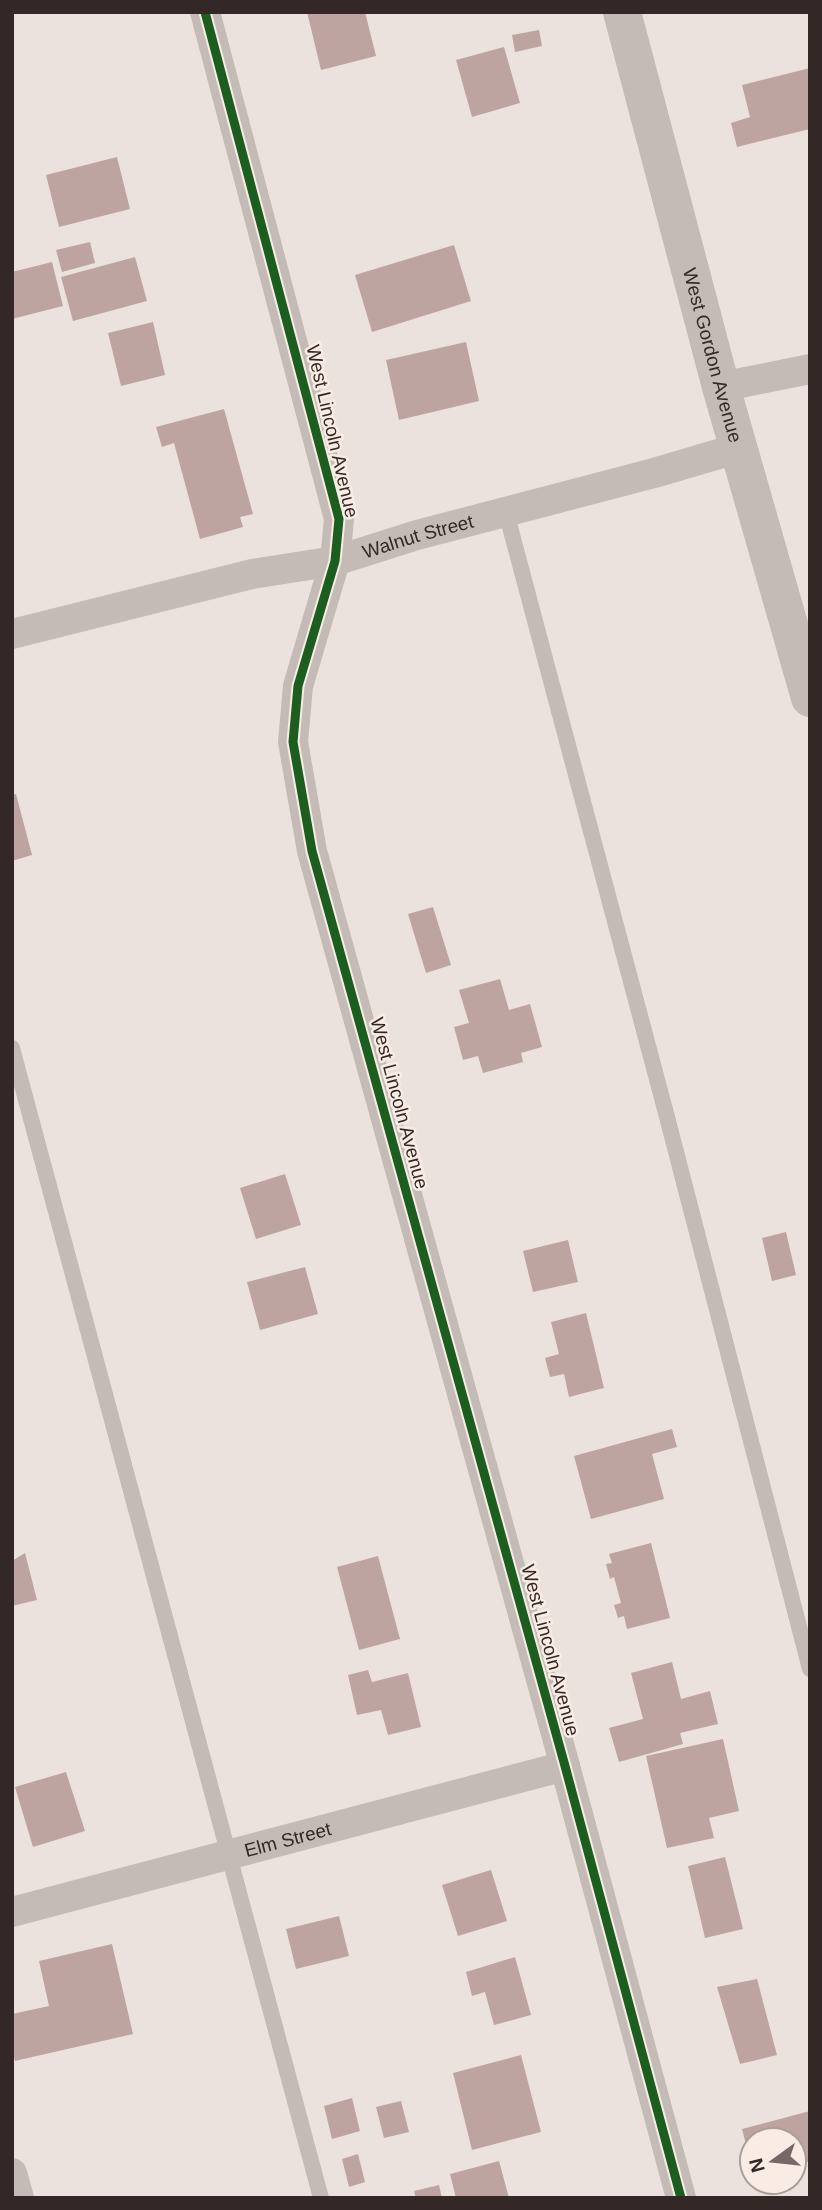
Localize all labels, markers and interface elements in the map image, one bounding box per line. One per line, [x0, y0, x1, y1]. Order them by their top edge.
street label: West Gordon Avenue [679, 266, 746, 445]
street label: West Lincoln Avenue [302, 343, 363, 520]
street label: Walnut Street [360, 511, 476, 563]
street label: West Lincoln Avenue [366, 1015, 433, 1191]
street label: West Lincoln Avenue [517, 1562, 584, 1738]
street label: Elm Street [242, 1818, 334, 1861]
north arrow [738, 2126, 808, 2196]
text: N [745, 2156, 769, 2175]

